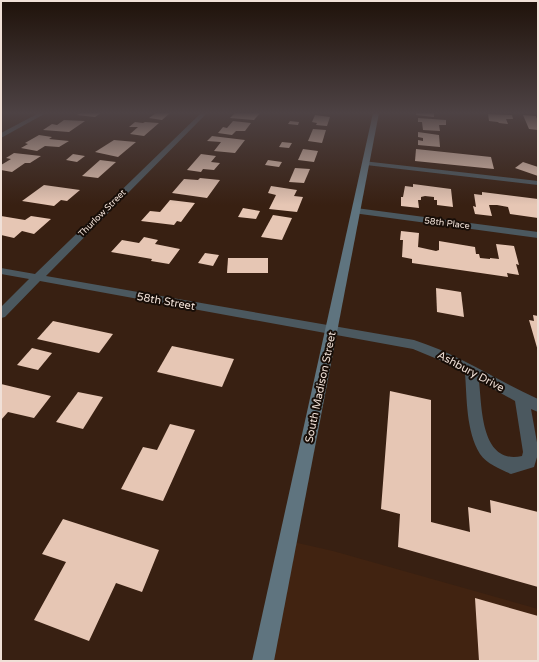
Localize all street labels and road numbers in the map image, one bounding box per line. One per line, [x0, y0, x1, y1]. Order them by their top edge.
street label: Thurlow Street [76, 187, 129, 239]
street label: 58th Place [424, 215, 470, 232]
street label: 58th Street [136, 290, 196, 313]
street label: South Madison Street [302, 330, 339, 444]
street label: Ashbury Drive [435, 348, 506, 395]

